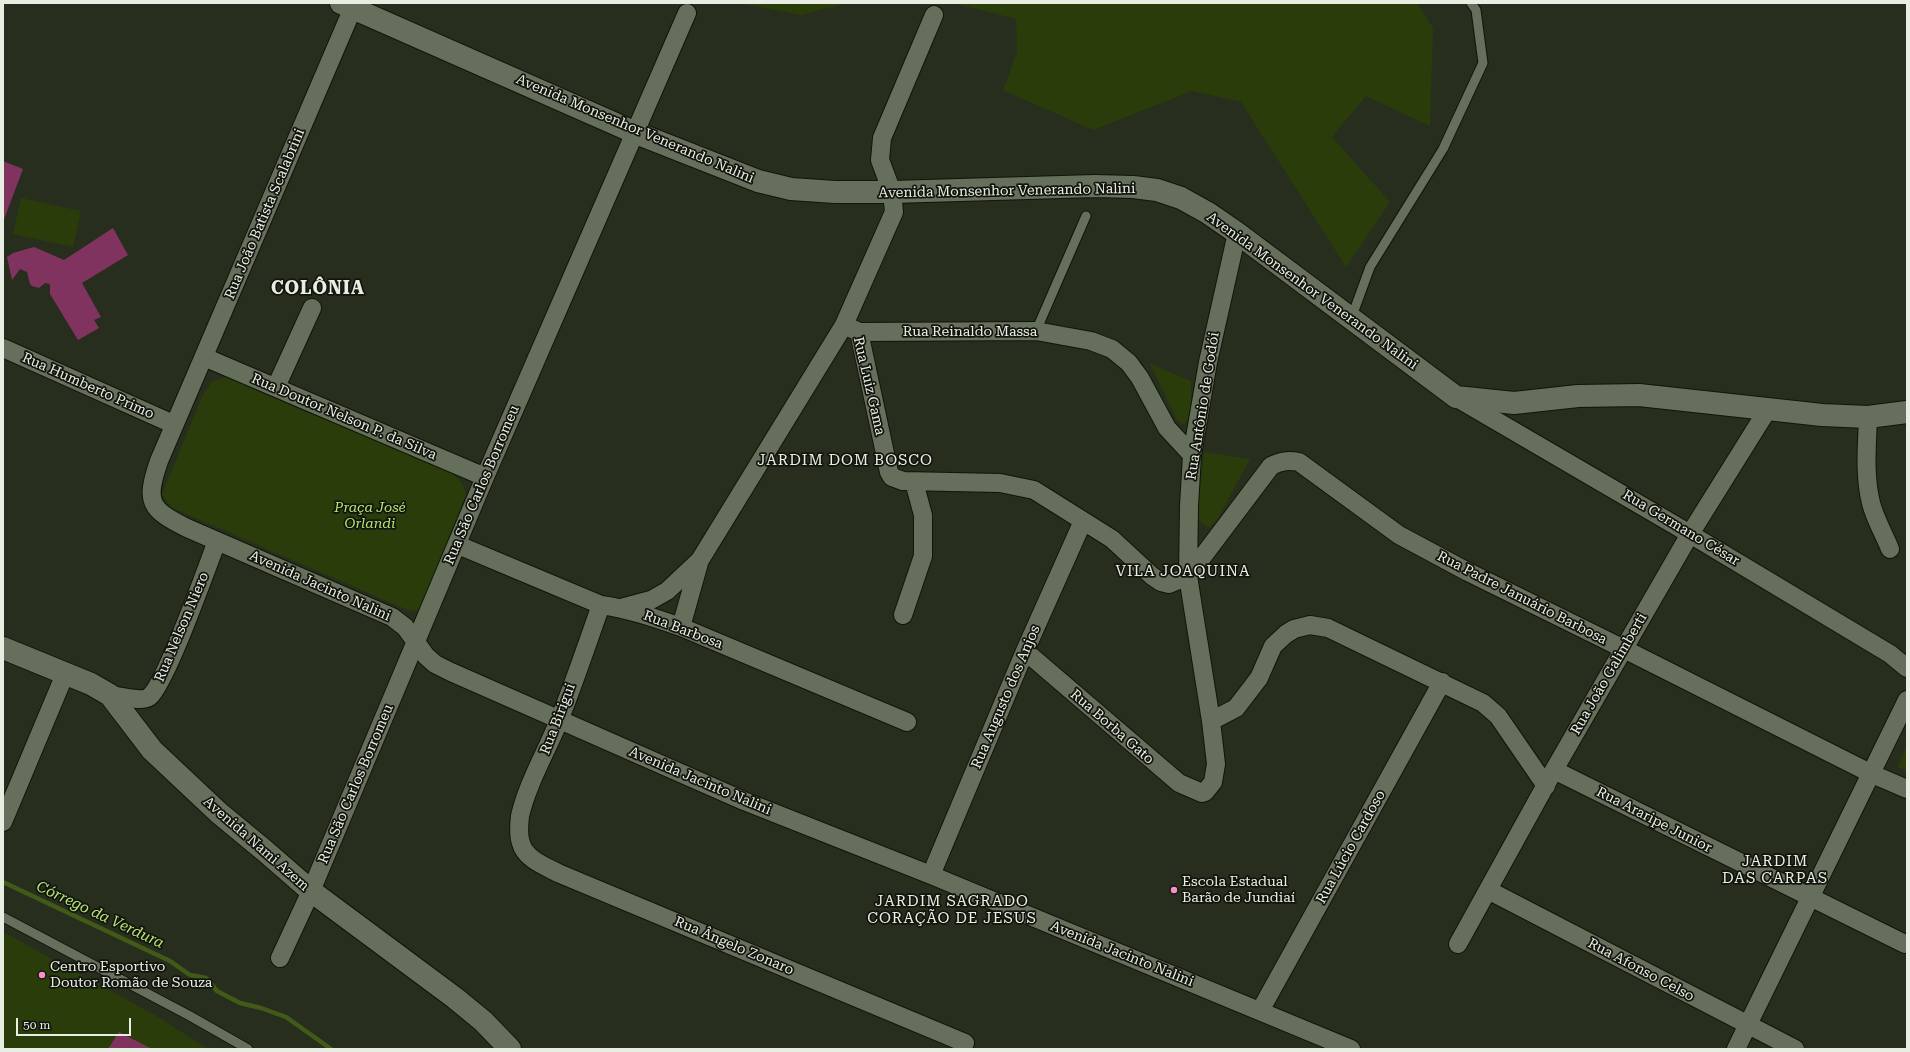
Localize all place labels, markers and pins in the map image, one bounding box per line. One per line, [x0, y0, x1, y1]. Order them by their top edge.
place label: Escola Estadual Barão de Jundiaí [1182, 874, 1295, 906]
marker: Escola Estadual Barão de Jundiaí [1169, 885, 1179, 895]
place label: Centro Esportivo Doutor Romão de Souza [50, 959, 212, 992]
marker: Centro Esportivo Doutor Romão de Souza [37, 970, 47, 980]

